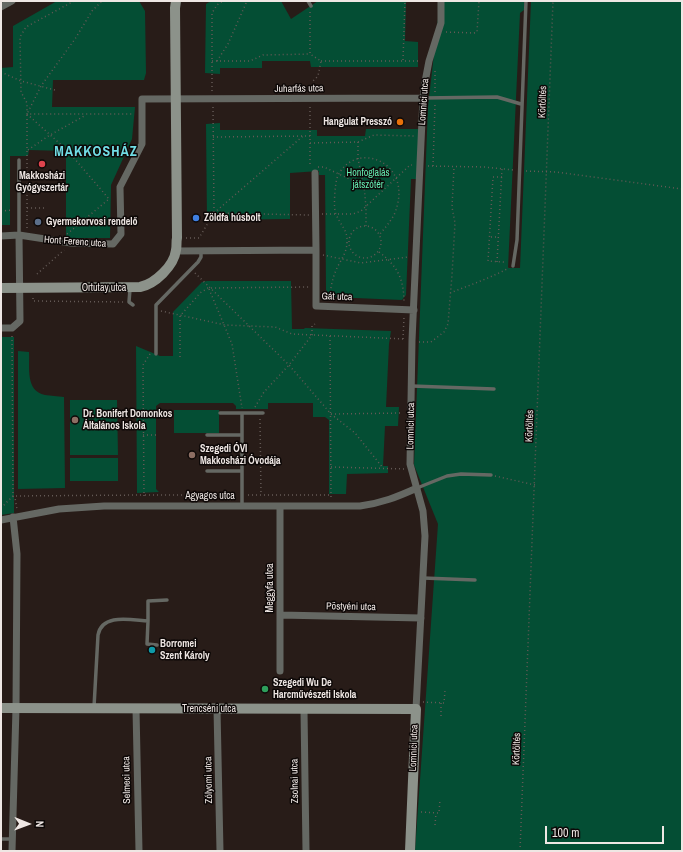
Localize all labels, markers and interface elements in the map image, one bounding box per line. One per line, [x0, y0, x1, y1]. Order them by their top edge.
street label: Lomnici utca [416, 78, 432, 126]
street label: Juharfás utca [274, 83, 324, 95]
street label: Körtöltés [536, 86, 550, 118]
place label: Hangulat Presszó [323, 116, 392, 128]
marker: Hangulat Presszó [395, 117, 405, 127]
district label: MAKKOSHÁZ [54, 144, 138, 160]
marker: Makkosházi Gyógyszertár [37, 159, 47, 169]
park label: Honfoglalás játszótér [346, 167, 390, 190]
place label: Makkosházi Gyógyszertár [16, 170, 68, 194]
place label: Zöldfa húsbolt [204, 212, 260, 224]
marker: Zöldfa húsbolt [191, 213, 201, 223]
place label: Gyermekorvosi rendelő [46, 216, 138, 228]
marker: Gyermekorvosi rendelő [33, 217, 43, 227]
street label: Hont Ferenc utca [43, 234, 107, 250]
street label: Ortutay utca [82, 282, 126, 294]
street label: Gát utca [321, 290, 353, 304]
street label: Lomnici utca [405, 402, 417, 450]
place label: Dr. Bonifert Domonkos Általános Iskola [83, 408, 172, 432]
street label: Körtöltés [523, 410, 537, 442]
marker: Dr. Bonifert Domonkos Általános Iskola [70, 415, 80, 425]
place label: Szegedi ÓVI Makkosházi Óvodája [200, 443, 281, 466]
marker: Szegedi ÓVI Makkosházi Óvodája [187, 450, 197, 460]
street label: Agyagos utca [185, 490, 235, 502]
street label: Meggyfa utca [264, 563, 276, 613]
street label: Pöstyéni utca [326, 601, 376, 613]
place label: Borromei Szent Károly [160, 638, 210, 662]
marker: Borromei Szent Károly [147, 645, 157, 655]
place label: Szegedi Wu De Harcművészeti Iskola [273, 677, 356, 700]
marker: Szegedi Wu De Harcművészeti Iskola [260, 684, 270, 694]
street label: Trencséni utca [182, 703, 236, 715]
street label: Lomnici utca [407, 724, 421, 772]
street label: Körtöltés [510, 733, 524, 765]
street label: Selmeci utca [121, 756, 133, 804]
street label: Zólyomi utca [203, 756, 215, 804]
street label: Zsolnai utca [289, 759, 301, 803]
north arrow [8, 804, 48, 844]
scale bar [547, 818, 666, 844]
text: N [33, 821, 47, 828]
text: 100 m [552, 825, 579, 841]

